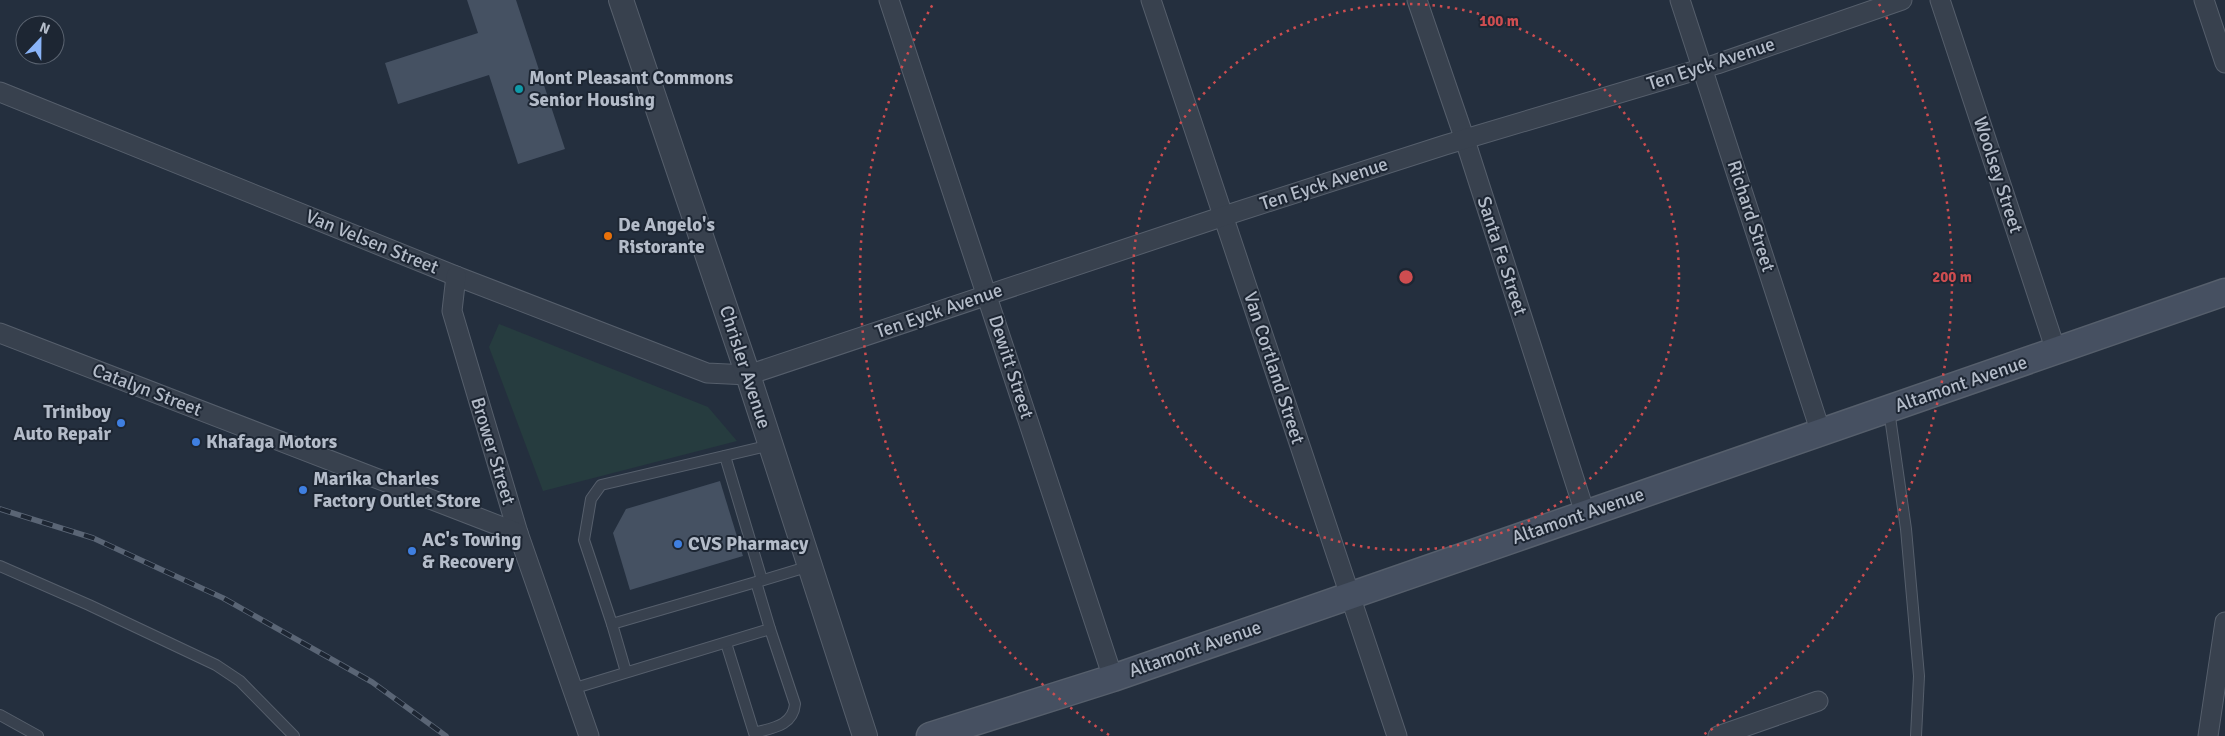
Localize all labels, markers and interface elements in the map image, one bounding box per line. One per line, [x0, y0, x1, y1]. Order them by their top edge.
text: 100 m [1479, 12, 1519, 30]
north arrow [15, 15, 65, 65]
text: N [37, 19, 52, 38]
street label: Ten Eyck Avenue [1644, 32, 1778, 96]
place label: Mont Pleasant Commons Senior Housing [529, 66, 733, 112]
marker: Mont Pleasant Commons Senior Housing [513, 83, 525, 95]
street label: Woolsey Street [1968, 114, 2028, 237]
street label: Ten Eyck Avenue [1257, 152, 1391, 216]
street label: Richard Street [1722, 157, 1780, 275]
street label: Santa Fe Street [1471, 194, 1533, 319]
street label: Van Velsen Street [302, 204, 442, 280]
place label: De Angelo's Ristorante [618, 213, 715, 259]
marker: De Angelo's Ristorante [602, 230, 614, 242]
centre of rings [1397, 268, 1415, 286]
text: 200 m [1932, 268, 1972, 286]
street label: Ten Eyck Avenue [872, 278, 1006, 344]
street label: Van Cortland Street [1238, 289, 1310, 448]
street label: Chrisler Avenue [714, 302, 776, 432]
street label: Dewitt Street [983, 312, 1039, 422]
street label: Altamont Avenue [1892, 350, 2030, 418]
street label: Catalyn Street [89, 358, 205, 422]
street label: Brower Street [465, 394, 521, 508]
place label: Triniboy Auto Repair [14, 400, 112, 446]
marker: Triniboy Auto Repair [115, 417, 127, 429]
place label: Khafaga Motors [206, 430, 337, 454]
marker: Khafaga Motors [190, 436, 202, 448]
place label: Marika Charles Factory Outlet Store [313, 467, 481, 513]
street label: Altamont Avenue [1509, 482, 1647, 550]
marker: Marika Charles Factory Outlet Store [297, 484, 309, 496]
place label: AC's Towing & Recovery [422, 528, 521, 574]
place label: CVS Pharmacy [688, 532, 809, 556]
marker: CVS Pharmacy [672, 538, 684, 550]
marker: AC's Towing & Recovery [406, 545, 418, 557]
street label: Altamont Avenue [1126, 615, 1264, 683]

